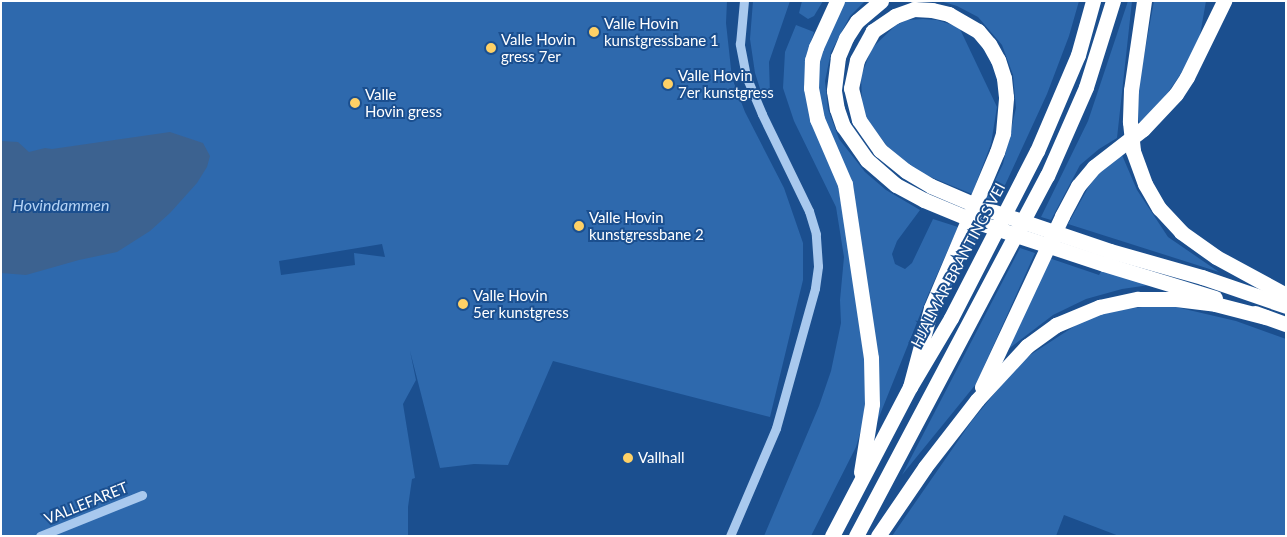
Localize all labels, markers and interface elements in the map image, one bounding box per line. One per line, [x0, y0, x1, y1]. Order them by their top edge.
place label: Valle Hovin kunstgressbane 1 [604, 14, 719, 49]
marker: Valle Hovin kunstgressbane 1 [588, 26, 600, 38]
place label: Valle Hovin gress 7er [501, 30, 576, 65]
marker: Valle Hovin gress 7er [485, 42, 497, 54]
place label: Valle Hovin 7er kunstgress [678, 66, 774, 101]
marker: Valle Hovin 7er kunstgress [662, 78, 674, 90]
place label: Valle Hovin gress [365, 85, 442, 120]
marker: Valle Hovin gress [349, 97, 361, 109]
street label: HJALMAR BRANTINGS VEI [907, 180, 1009, 350]
water label: Hovindammen [13, 195, 109, 215]
place label: Valle Hovin kunstgressbane 2 [589, 208, 704, 243]
marker: Valle Hovin kunstgressbane 2 [573, 220, 585, 232]
place label: Valle Hovin 5er kunstgress [473, 286, 569, 321]
marker: Valle Hovin 5er kunstgress [457, 298, 469, 310]
place label: Vallhall [638, 449, 684, 467]
marker: Vallhall [622, 452, 634, 464]
street label: VALLEFARET [42, 478, 130, 528]

